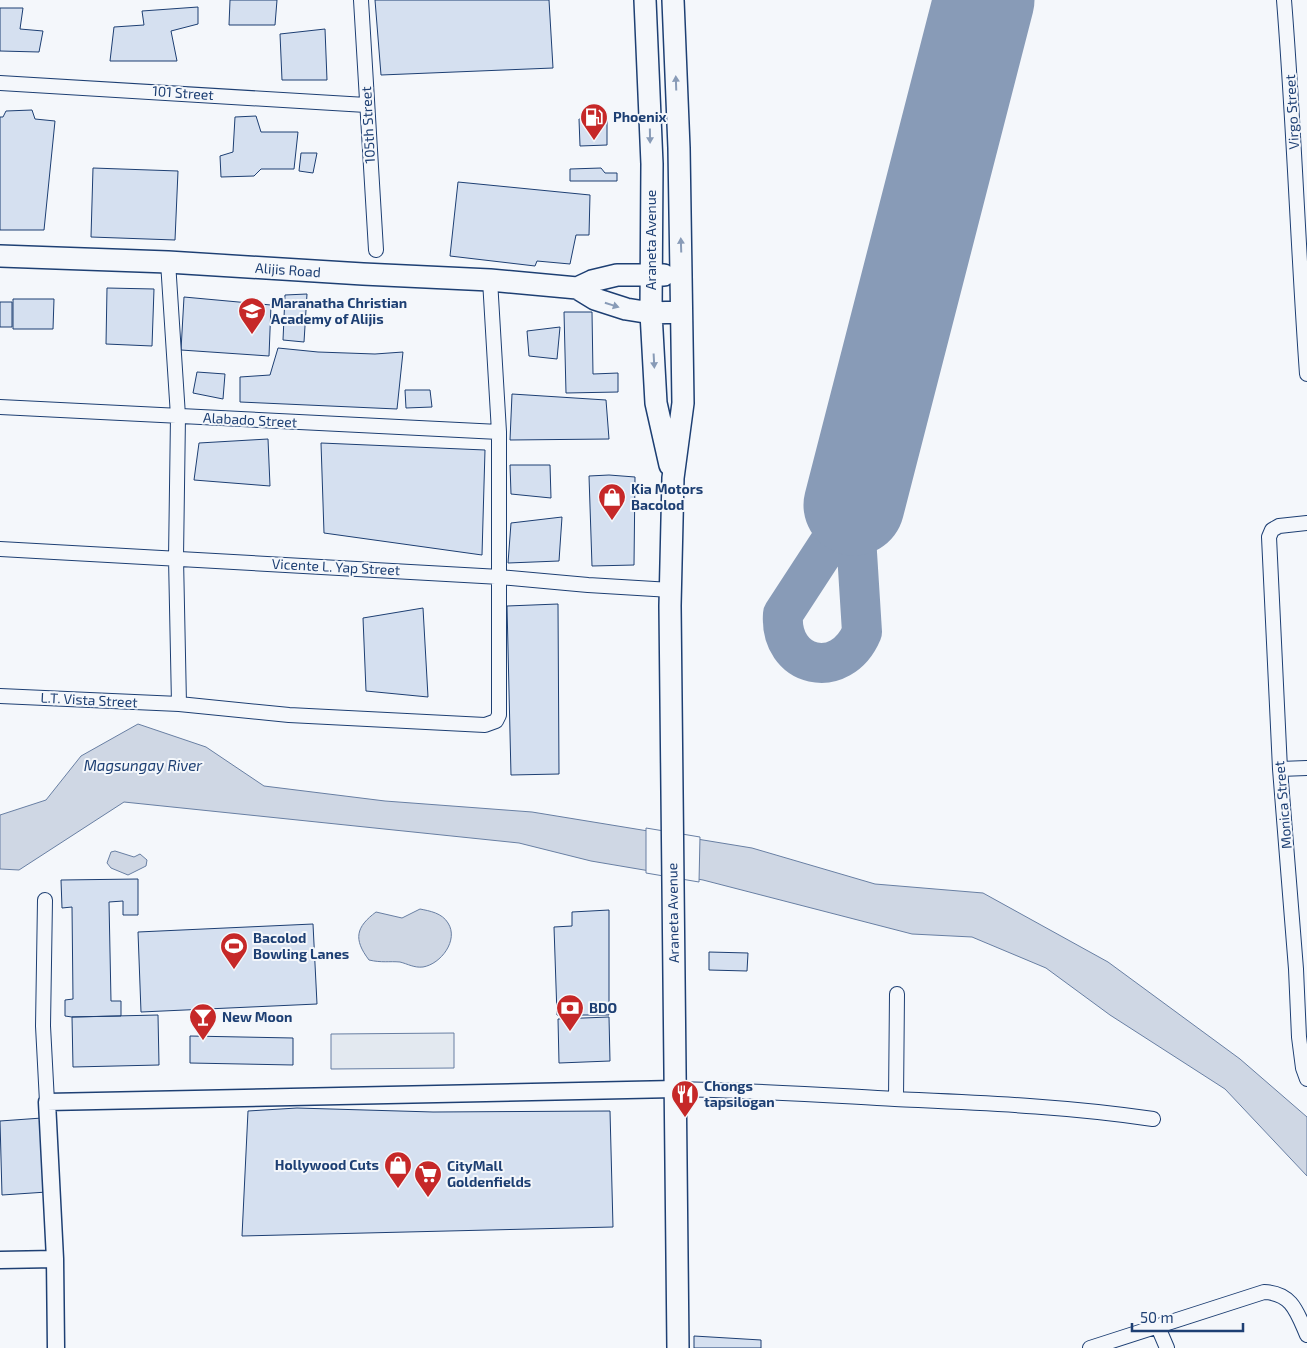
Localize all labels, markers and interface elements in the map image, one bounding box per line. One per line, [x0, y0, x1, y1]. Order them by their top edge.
street label: Virgo Street [1281, 74, 1302, 150]
one-way arrow [672, 75, 680, 91]
street label: 101 Street [152, 82, 214, 103]
street label: 105th Street [357, 86, 378, 164]
fuel station icon: Phoenix [579, 102, 609, 141]
place label: Phoenix [613, 108, 666, 125]
one-way arrow [647, 128, 655, 144]
street label: Araneta Avenue [642, 190, 659, 290]
one-way arrow [677, 237, 685, 253]
street label: Alijis Road [255, 259, 321, 280]
place label: Maranatha Christian Academy of Alijis [271, 294, 407, 327]
school or university icon: Maranatha Christian Academy of Alijis [237, 296, 267, 335]
one-way arrow [605, 302, 620, 310]
one-way arrow [650, 354, 658, 370]
street label: Alabado Street [203, 409, 298, 430]
place label: Kia Motors Bacolod [631, 480, 703, 513]
shop icon: Kia Motors Bacolod [597, 482, 627, 521]
street label: Vicente L. Yap Street [271, 555, 401, 578]
street label: L.T. Vista Street [40, 688, 138, 711]
water label: Magsungay River [84, 756, 203, 775]
street label: Monica Street [1270, 760, 1295, 850]
street label: Araneta Avenue [663, 863, 682, 963]
place label: Bacolod Bowling Lanes [253, 929, 349, 962]
sports icon: Bacolod Bowling Lanes [219, 931, 249, 970]
bank icon: BDO [555, 993, 585, 1032]
place label: BDO [589, 999, 617, 1016]
bar icon: New Moon [188, 1002, 218, 1041]
place label: New Moon [222, 1008, 292, 1025]
place label: Chongs tapsilogan [704, 1077, 775, 1110]
restaurant icon: Chongs tapsilogan [670, 1079, 700, 1118]
shop icon: Hollywood Cuts [383, 1150, 413, 1189]
place label: Hollywood Cuts [275, 1156, 379, 1173]
place label: CityMall Goldenfields [447, 1157, 531, 1190]
supermarket icon: CityMall Goldenfields [413, 1159, 443, 1198]
scale bar [1132, 1300, 1243, 1332]
text: 50 m [1140, 1308, 1174, 1326]

